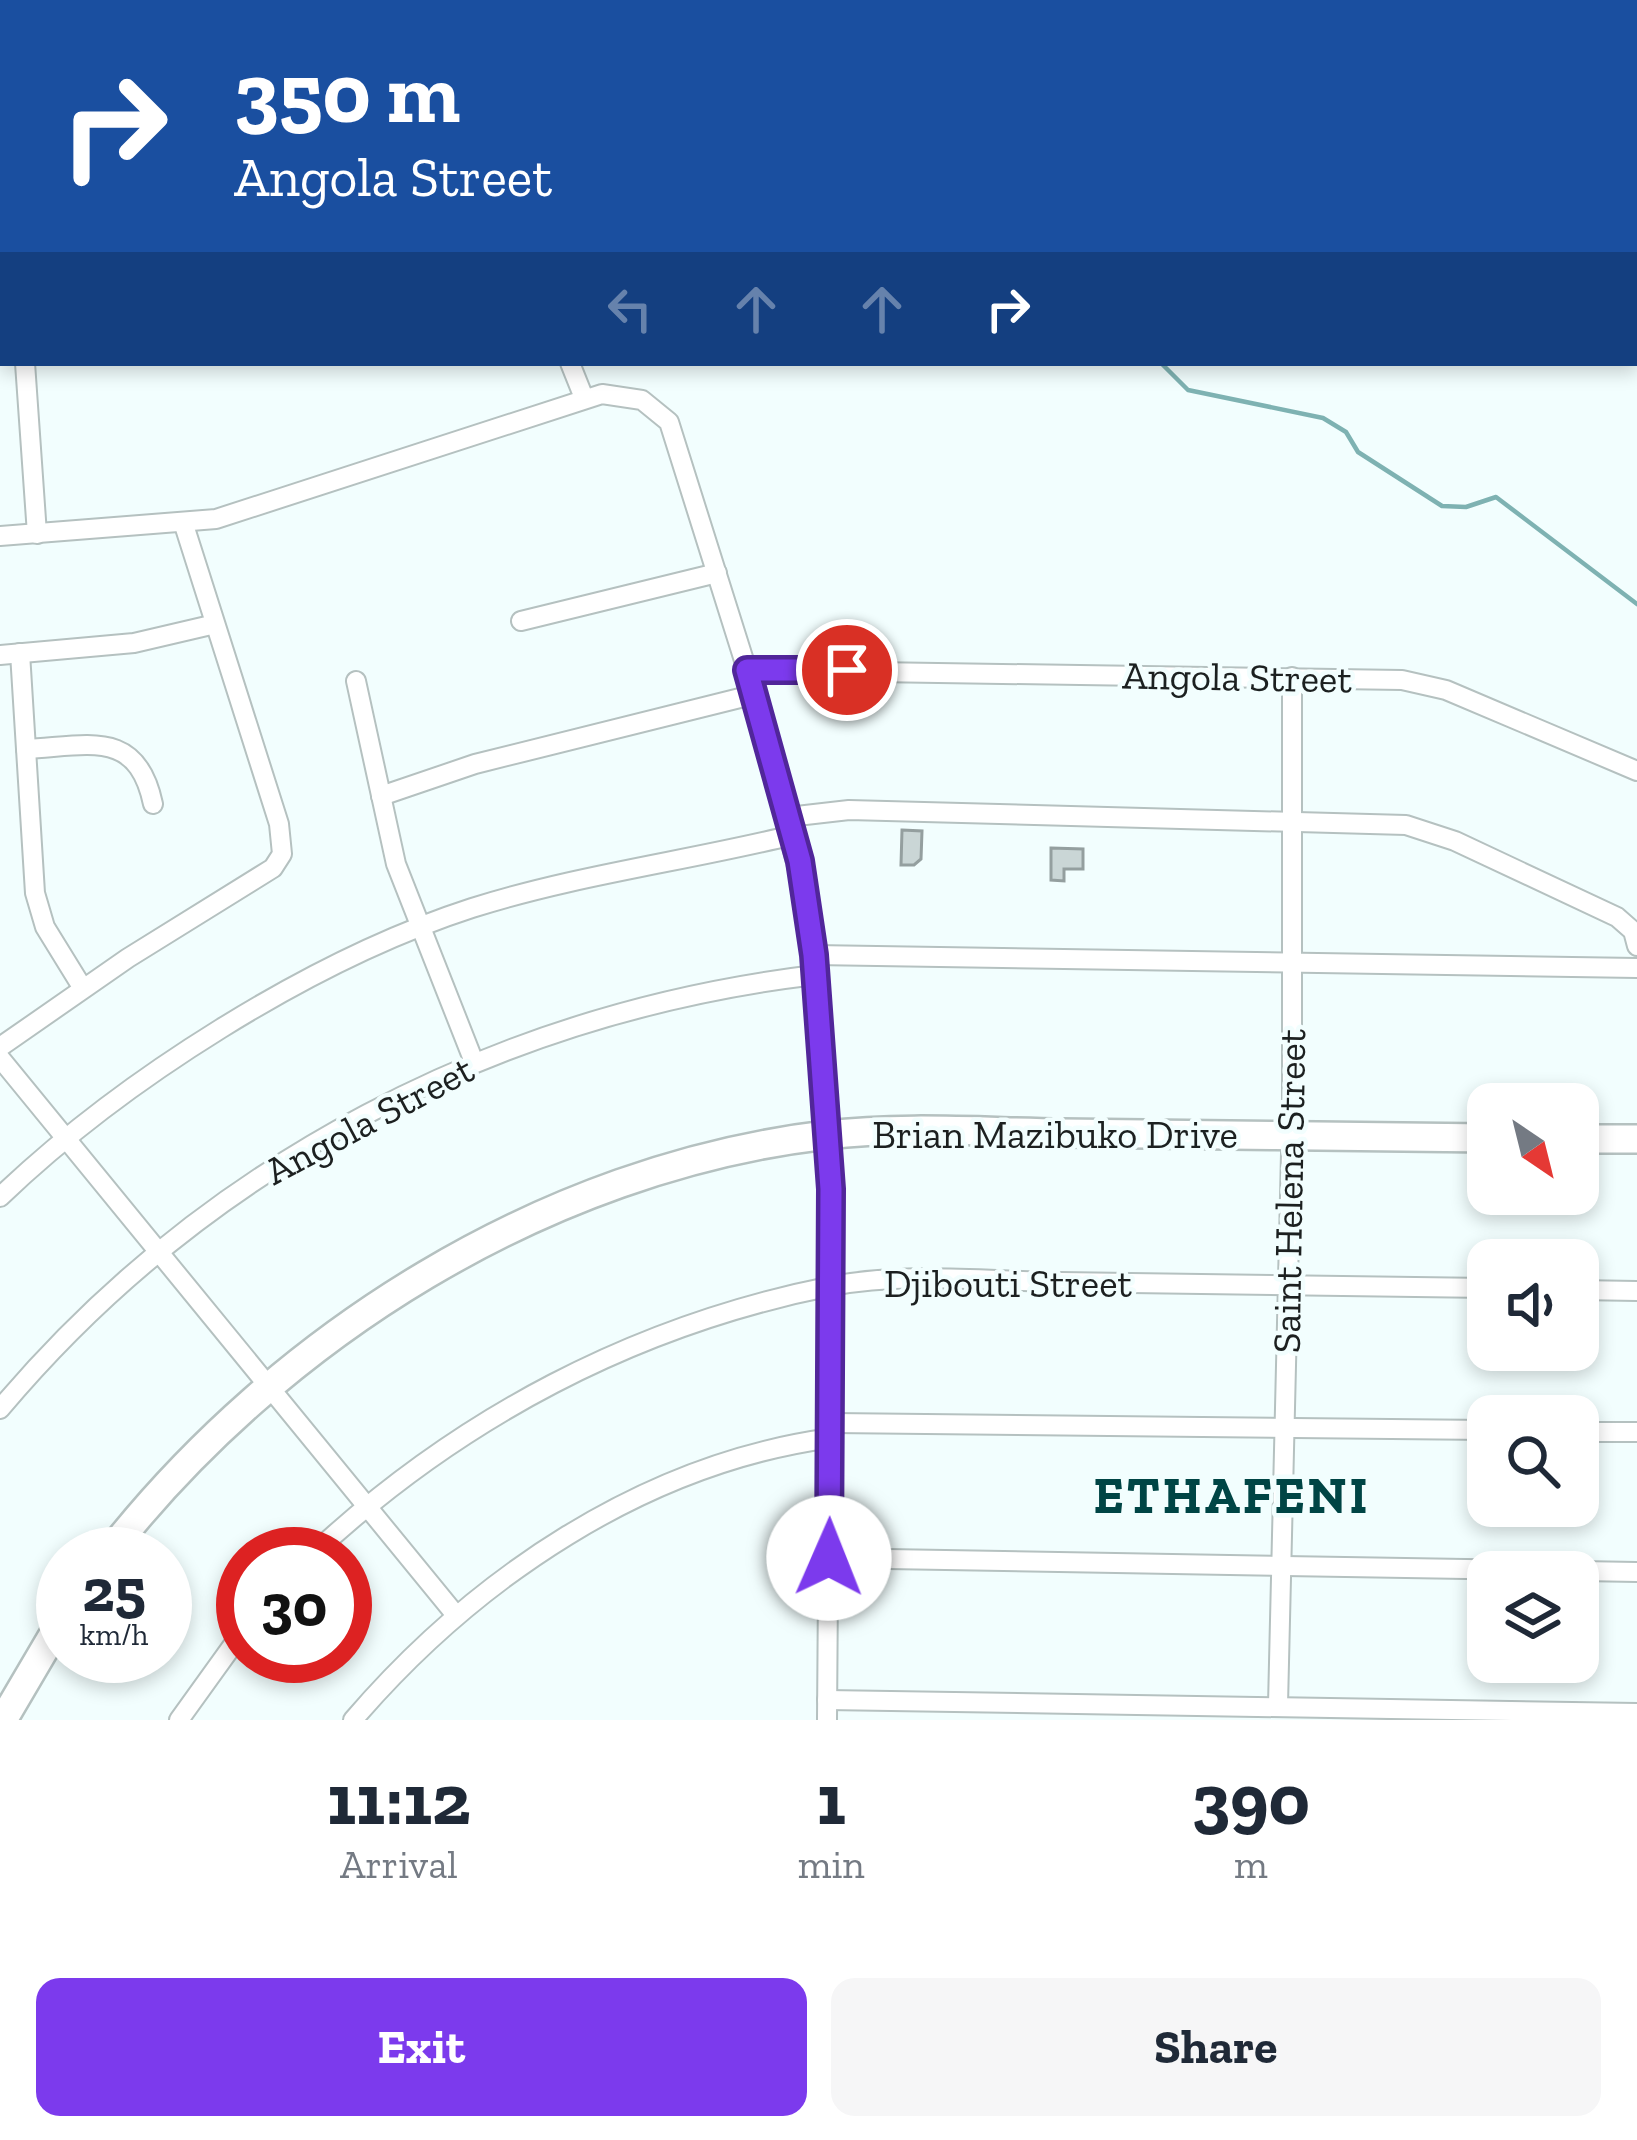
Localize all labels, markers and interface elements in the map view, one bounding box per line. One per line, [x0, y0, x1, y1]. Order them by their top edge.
text: 350 m [234, 43, 460, 144]
icon: right [36, 48, 192, 204]
text: Angola Street [234, 145, 552, 210]
icon: left [597, 276, 663, 342]
icon: ahead [723, 276, 789, 342]
icon: ahead [849, 276, 915, 342]
icon: right [975, 276, 1041, 342]
pin [796, 619, 898, 721]
icon: arrive [814, 637, 880, 703]
street label: Angola Street [1122, 651, 1353, 703]
street label: Saint Helena Street [1263, 1028, 1315, 1354]
street label: Angola Street [257, 1045, 482, 1195]
north arrow [1467, 1083, 1599, 1215]
map controls [1467, 1083, 1599, 1683]
street label: Brian Mazibuko Drive [872, 1111, 1238, 1158]
button: sound [1467, 1239, 1599, 1371]
street label: Djibouti Street [884, 1260, 1133, 1307]
button: search [1467, 1395, 1599, 1527]
district label: ETHAFENI [1093, 1465, 1371, 1526]
position arrow [766, 1495, 892, 1621]
speed limit sign: 30 [216, 1527, 372, 1683]
button: layers [1467, 1551, 1599, 1683]
text: 25 [82, 1554, 146, 1626]
text: km/h [80, 1617, 148, 1653]
text: 11:12 [327, 1756, 471, 1842]
text: 1 [817, 1756, 846, 1842]
text: 390 [1192, 1756, 1310, 1842]
text: Arrival [340, 1841, 458, 1888]
text: min [798, 1841, 865, 1888]
text: m [1234, 1841, 1268, 1888]
button: Exit [36, 1978, 807, 2116]
button: Share [831, 1978, 1601, 2116]

